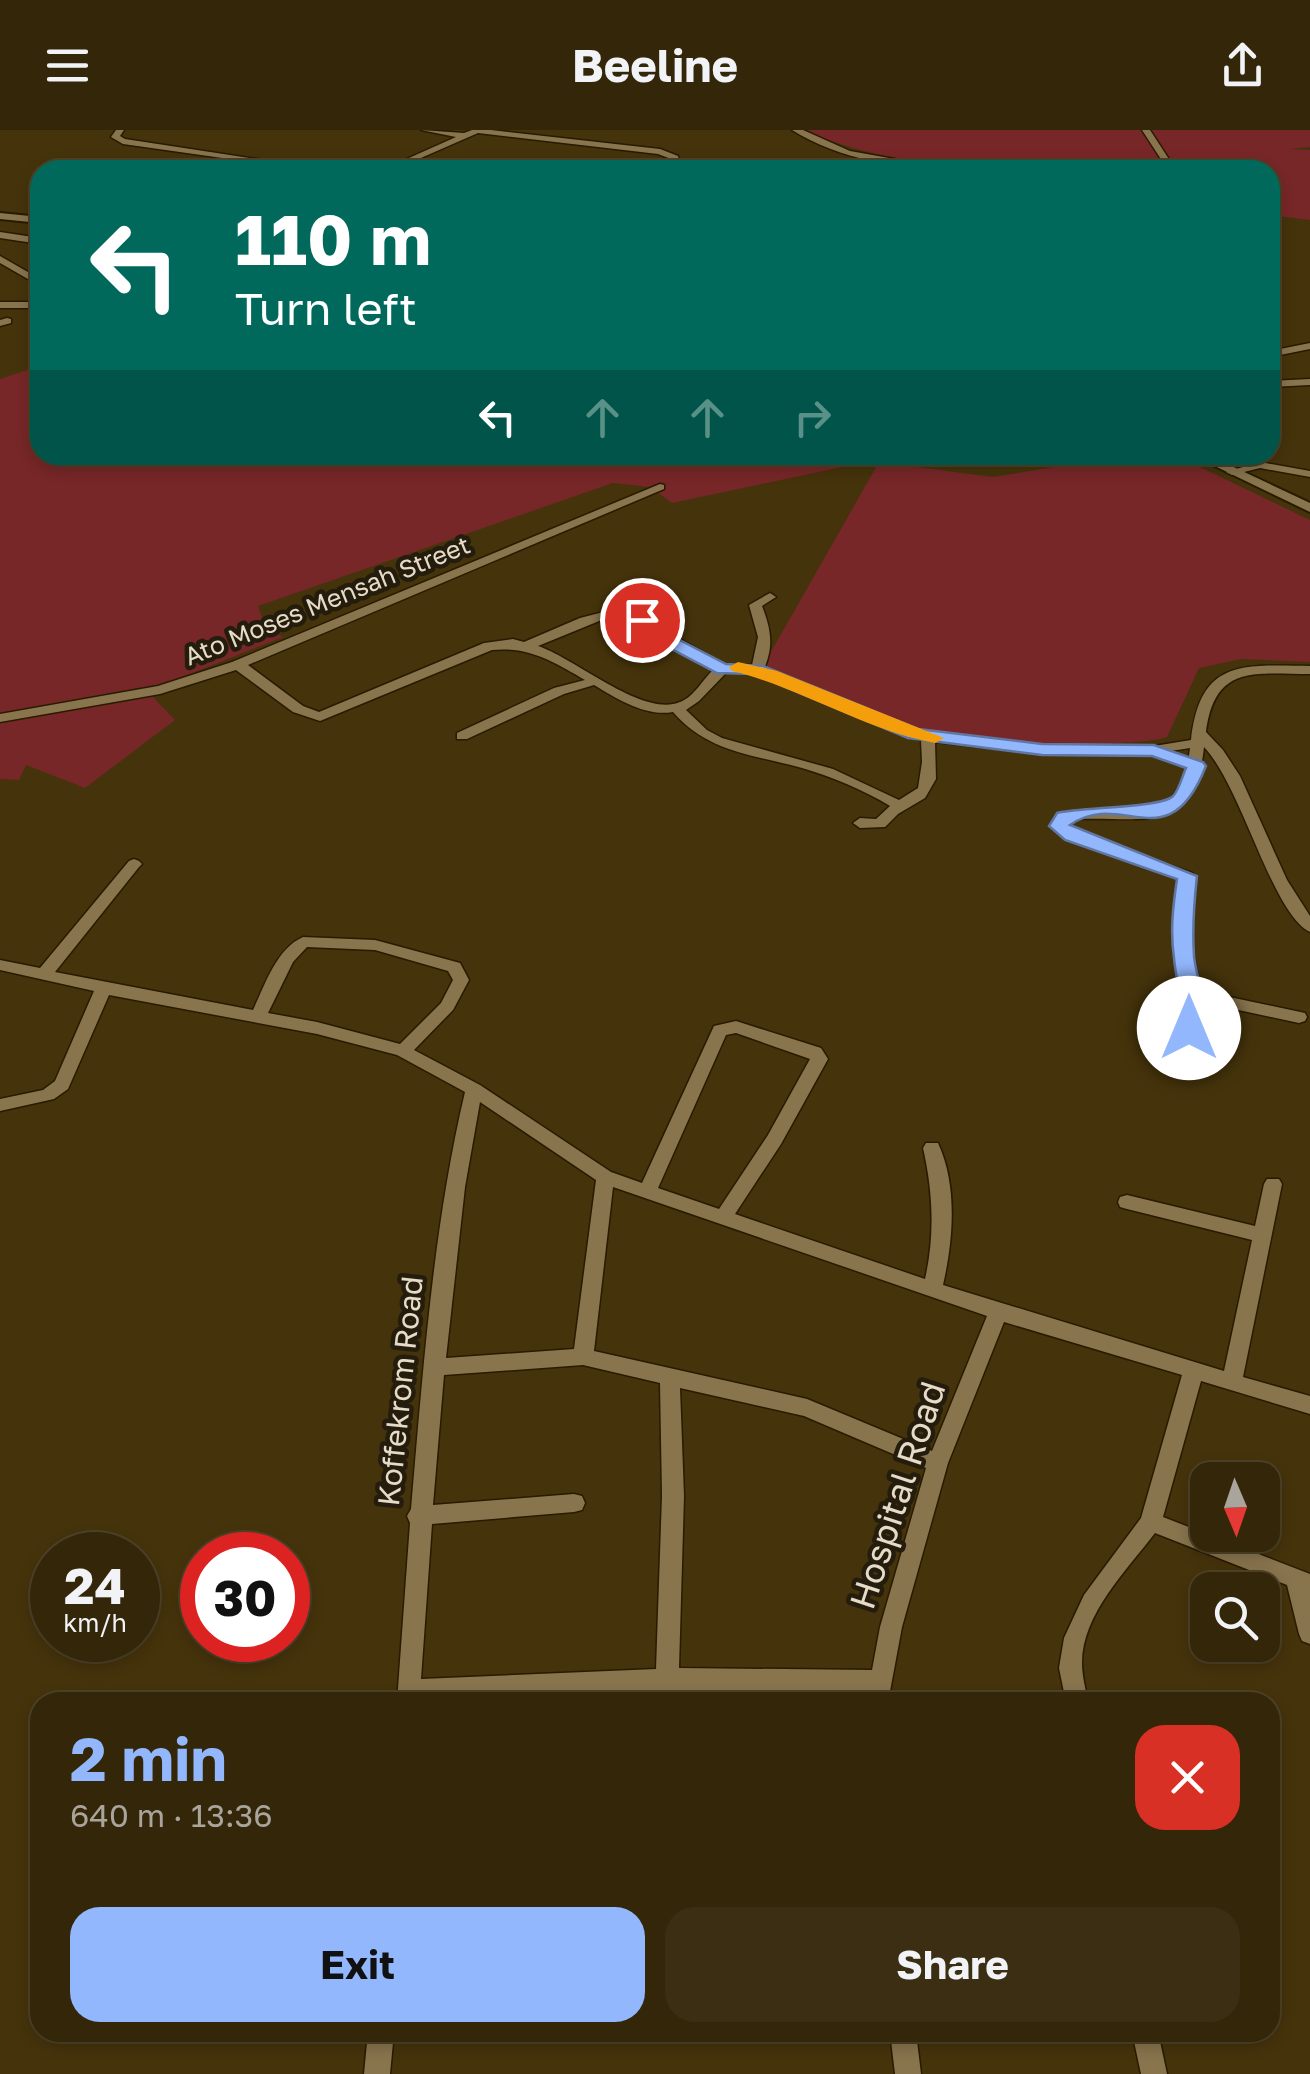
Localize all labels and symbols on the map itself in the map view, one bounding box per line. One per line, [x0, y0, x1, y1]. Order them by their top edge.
street label: Ato Moses Mensah Street [180, 528, 474, 672]
pin [600, 578, 685, 663]
position arrow [1137, 976, 1241, 1080]
street label: Koffekrom Road [370, 1274, 430, 1508]
street label: Hospital Road [840, 1376, 954, 1614]
north arrow [1190, 1462, 1280, 1552]
speed limit sign: 30 [180, 1532, 310, 1662]

